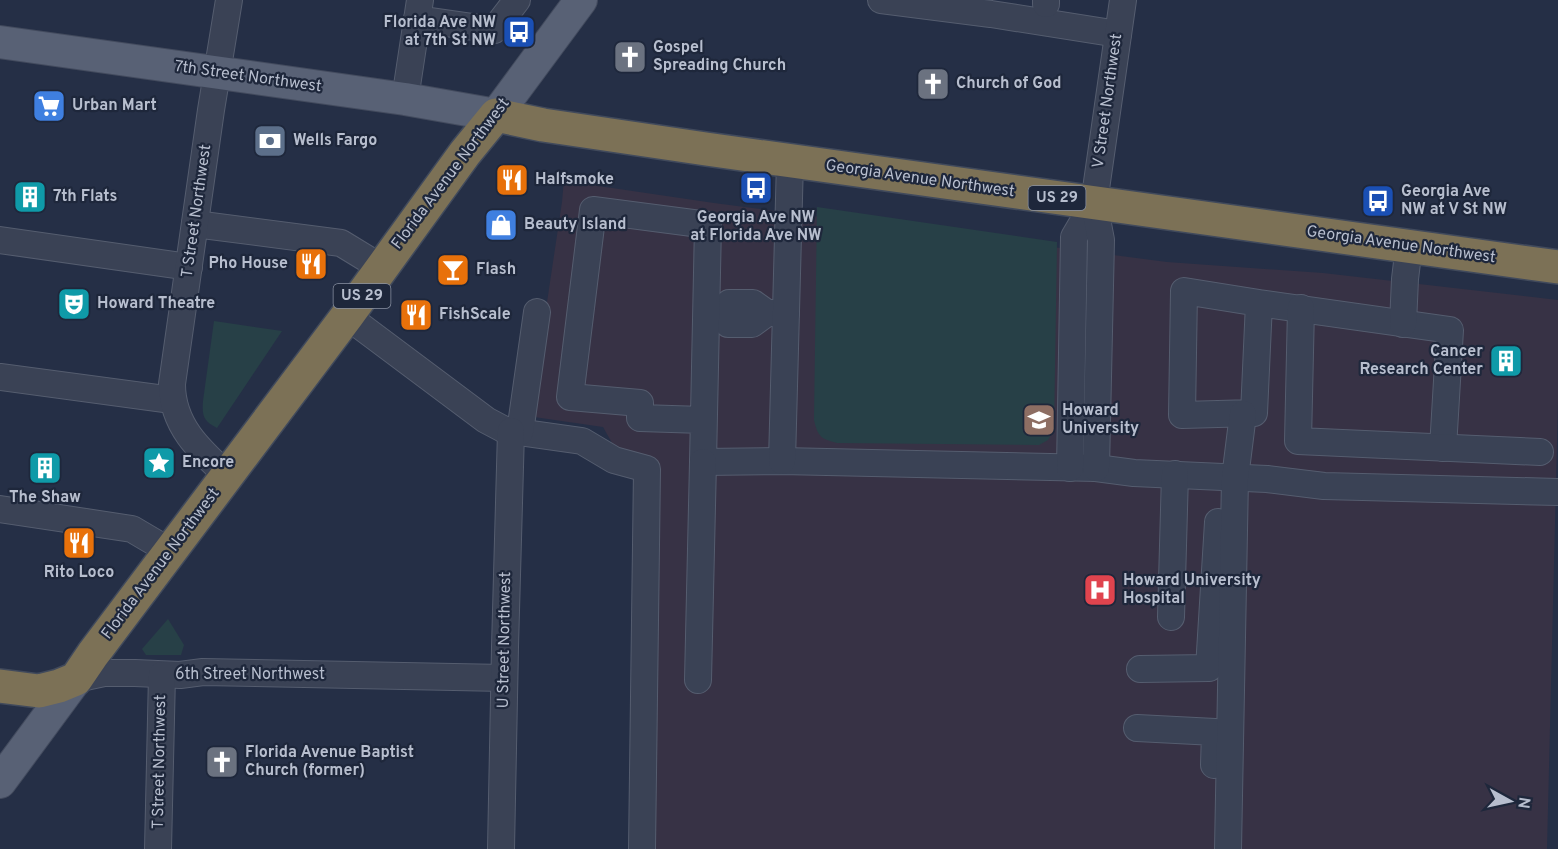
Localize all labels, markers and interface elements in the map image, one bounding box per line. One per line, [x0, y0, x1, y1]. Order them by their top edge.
place label: Florida Ave NW at 7th St NW [384, 13, 496, 51]
bus stop icon: Florida Ave NW at 7th St NW [501, 14, 537, 50]
street label: V Street Northwest [1089, 32, 1127, 170]
place label: Gospel Spreading Church [653, 38, 786, 76]
church icon: Gospel Spreading Church [612, 39, 648, 75]
street label: 7th Street Northwest [173, 57, 323, 97]
church icon: Church of God [915, 66, 951, 102]
place label: Church of God [956, 74, 1062, 94]
supermarket icon: Urban Mart [31, 88, 67, 124]
street label: Florida Avenue Northwest [388, 94, 514, 254]
place label: Urban Mart [72, 96, 157, 116]
bank icon: Wells Fargo [252, 123, 288, 159]
place label: Wells Fargo [293, 131, 377, 151]
street label: T Street Northwest [178, 143, 216, 279]
street label: Georgia Avenue Northwest [824, 156, 1016, 202]
restaurant icon: Halfsmoke [494, 162, 530, 198]
place label: Halfsmoke [535, 170, 614, 190]
bus stop icon: Georgia Ave NW at Florida Ave NW [738, 170, 774, 206]
building icon: 7th Flats [12, 179, 48, 215]
place label: Georgia Ave NW at V St NW [1401, 182, 1507, 220]
bus stop icon: Georgia Ave NW at V St NW [1360, 183, 1396, 219]
road number: US 29 [1028, 186, 1086, 210]
place label: 7th Flats [53, 187, 117, 207]
shop icon: Beauty Island [483, 207, 519, 243]
place label: Georgia Ave NW at Florida Ave NW [690, 208, 822, 246]
place label: Beauty Island [524, 215, 627, 235]
street label: Georgia Avenue Northwest [1305, 222, 1497, 268]
restaurant icon: Pho House [293, 246, 329, 282]
bar icon: Flash [435, 252, 471, 288]
place label: Pho House [208, 254, 288, 274]
place label: Flash [476, 260, 516, 280]
road number: US 29 [334, 284, 391, 308]
theatre icon: Howard Theatre [56, 286, 92, 322]
place label: Howard Theatre [97, 294, 215, 314]
restaurant icon: FishScale [398, 297, 434, 333]
place label: FishScale [439, 305, 511, 325]
place label: Cancer Research Center [1360, 342, 1483, 380]
building icon: Cancer Research Center [1488, 343, 1524, 379]
place label: Howard University [1062, 401, 1139, 439]
school or university icon: Howard University [1021, 402, 1057, 438]
place icon: Encore [141, 445, 177, 481]
building icon: The Shaw [27, 450, 63, 486]
place label: Encore [182, 453, 234, 473]
street label: Florida Avenue Northwest [98, 484, 224, 644]
place label: The Shaw [9, 488, 81, 508]
restaurant icon: Rito Loco [61, 525, 97, 561]
place label: Rito Loco [44, 563, 114, 583]
street label: U Street Northwest [494, 571, 516, 709]
place label: Howard University Hospital [1123, 571, 1261, 609]
hospital icon: Howard University Hospital [1082, 572, 1118, 608]
street label: 6th Street Northwest [175, 665, 325, 685]
street label: T Street Northwest [149, 695, 171, 829]
place label: Florida Avenue Baptist Church (former) [245, 743, 414, 781]
church icon: Florida Avenue Baptist Church (former) [204, 744, 240, 780]
north arrow [1480, 771, 1540, 831]
text: N [1512, 796, 1534, 810]

